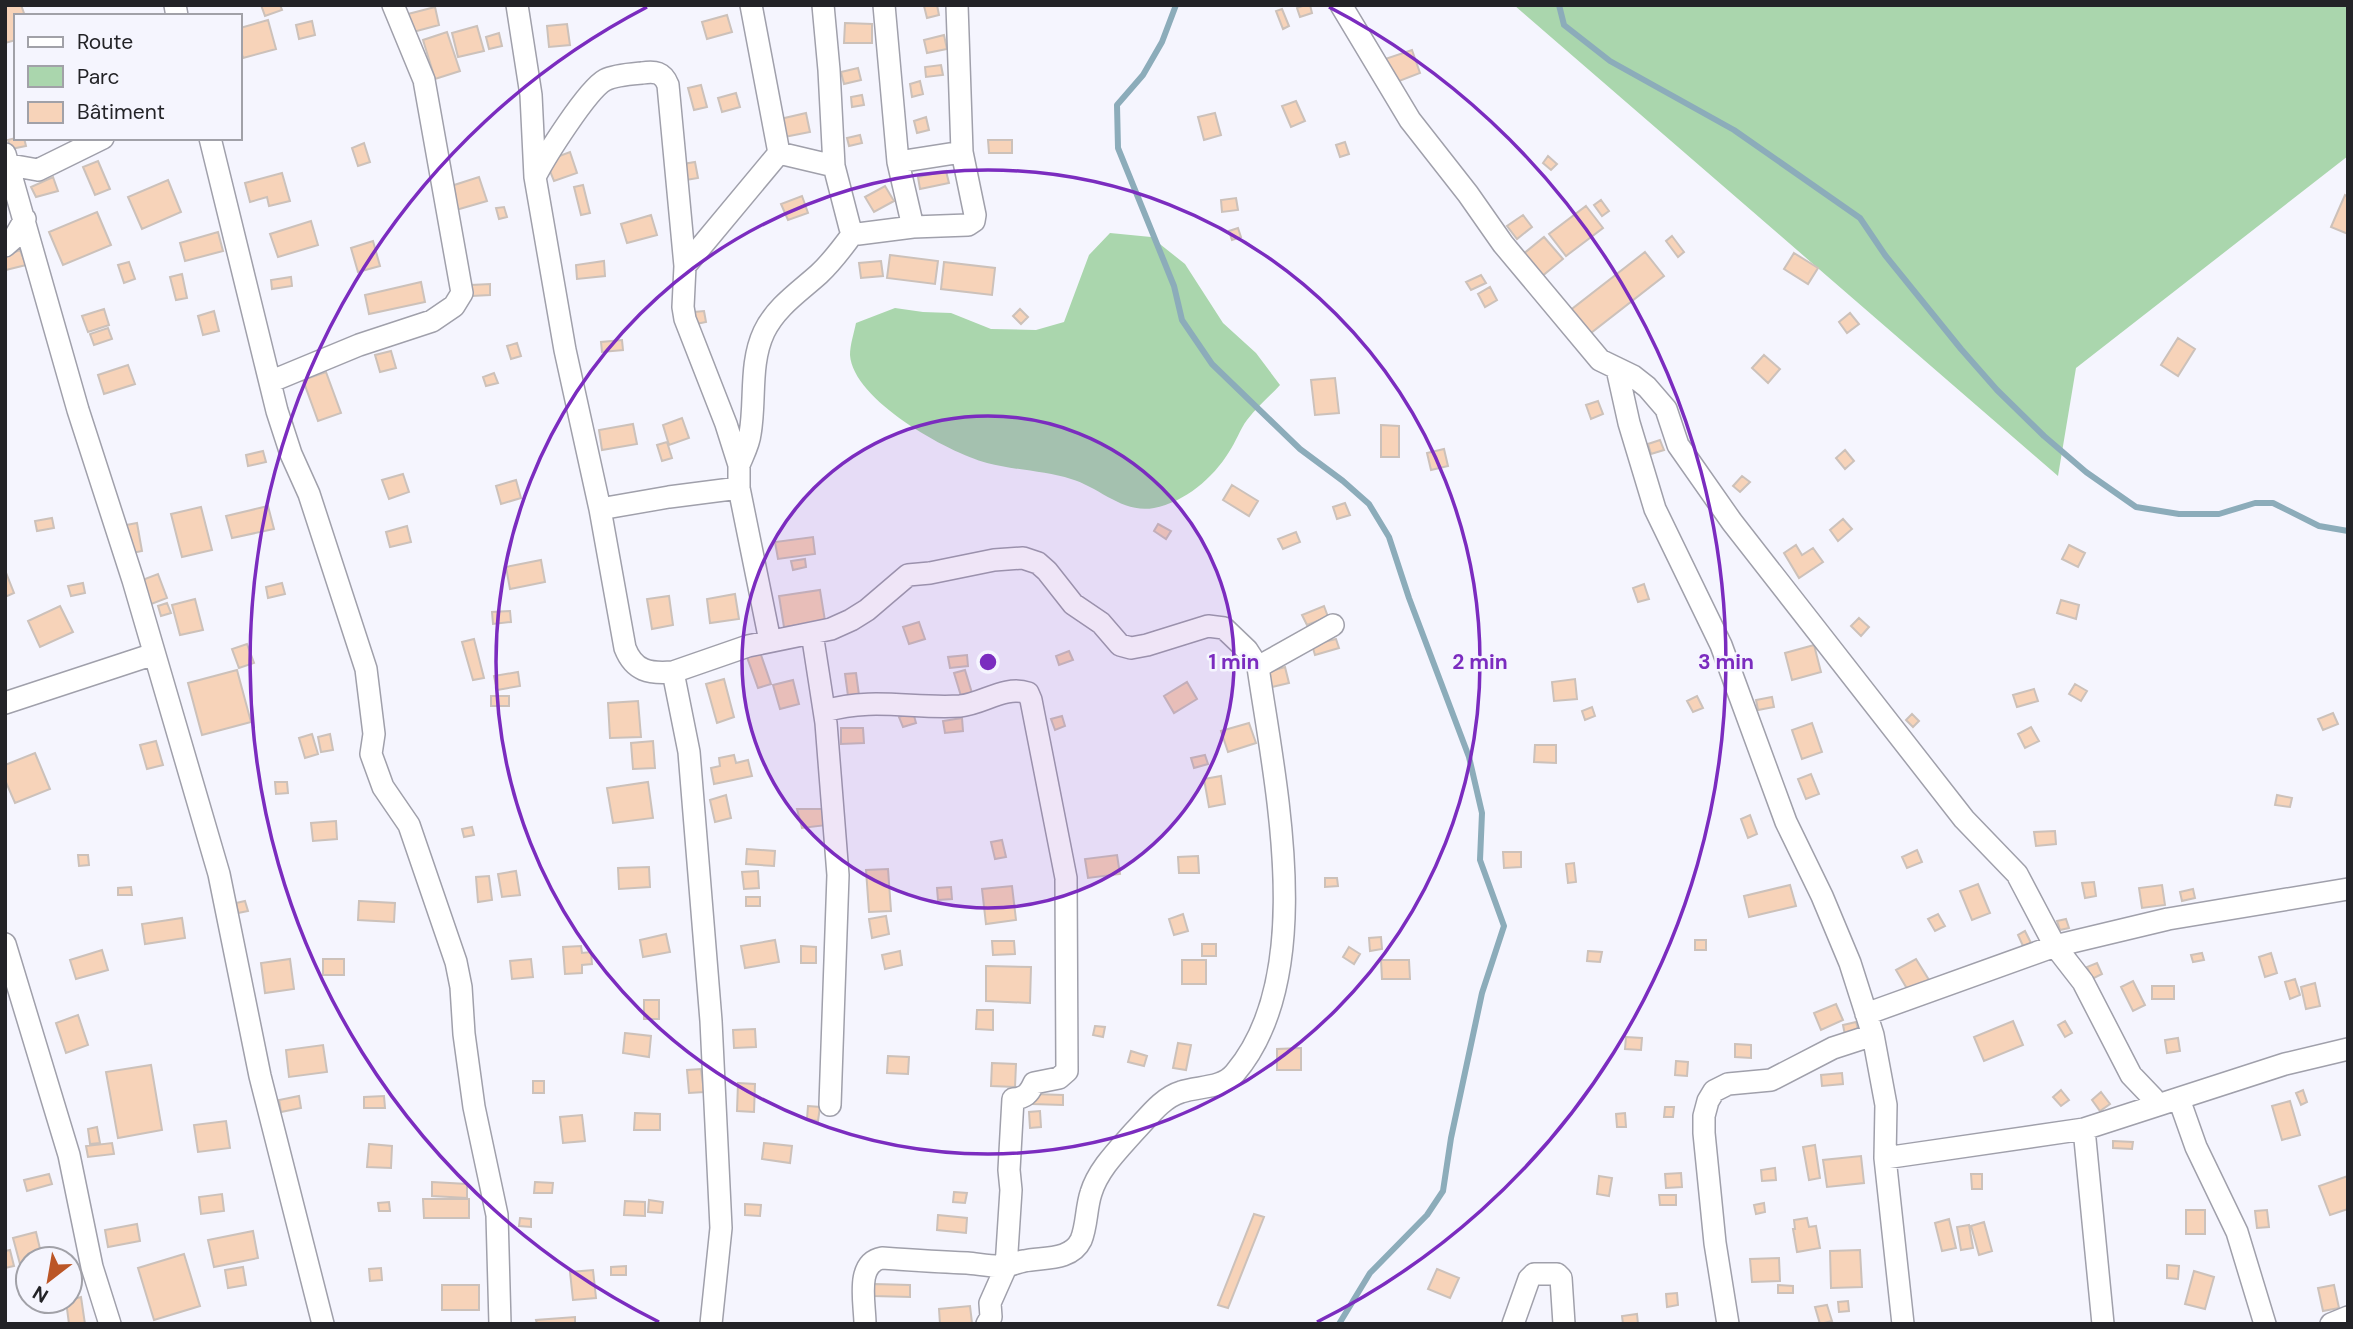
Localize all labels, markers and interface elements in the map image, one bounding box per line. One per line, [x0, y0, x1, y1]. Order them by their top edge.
legend [14, 14, 242, 140]
text: Route [77, 28, 133, 56]
text: Parc [77, 63, 120, 91]
text: Bâtiment [77, 98, 165, 126]
text: 1 min [1208, 648, 1260, 676]
text: 2 min [1452, 648, 1508, 676]
text: 3 min [1698, 648, 1754, 676]
centre of rings [976, 650, 1000, 674]
north arrow [14, 1245, 84, 1315]
text: N [28, 1280, 53, 1308]

